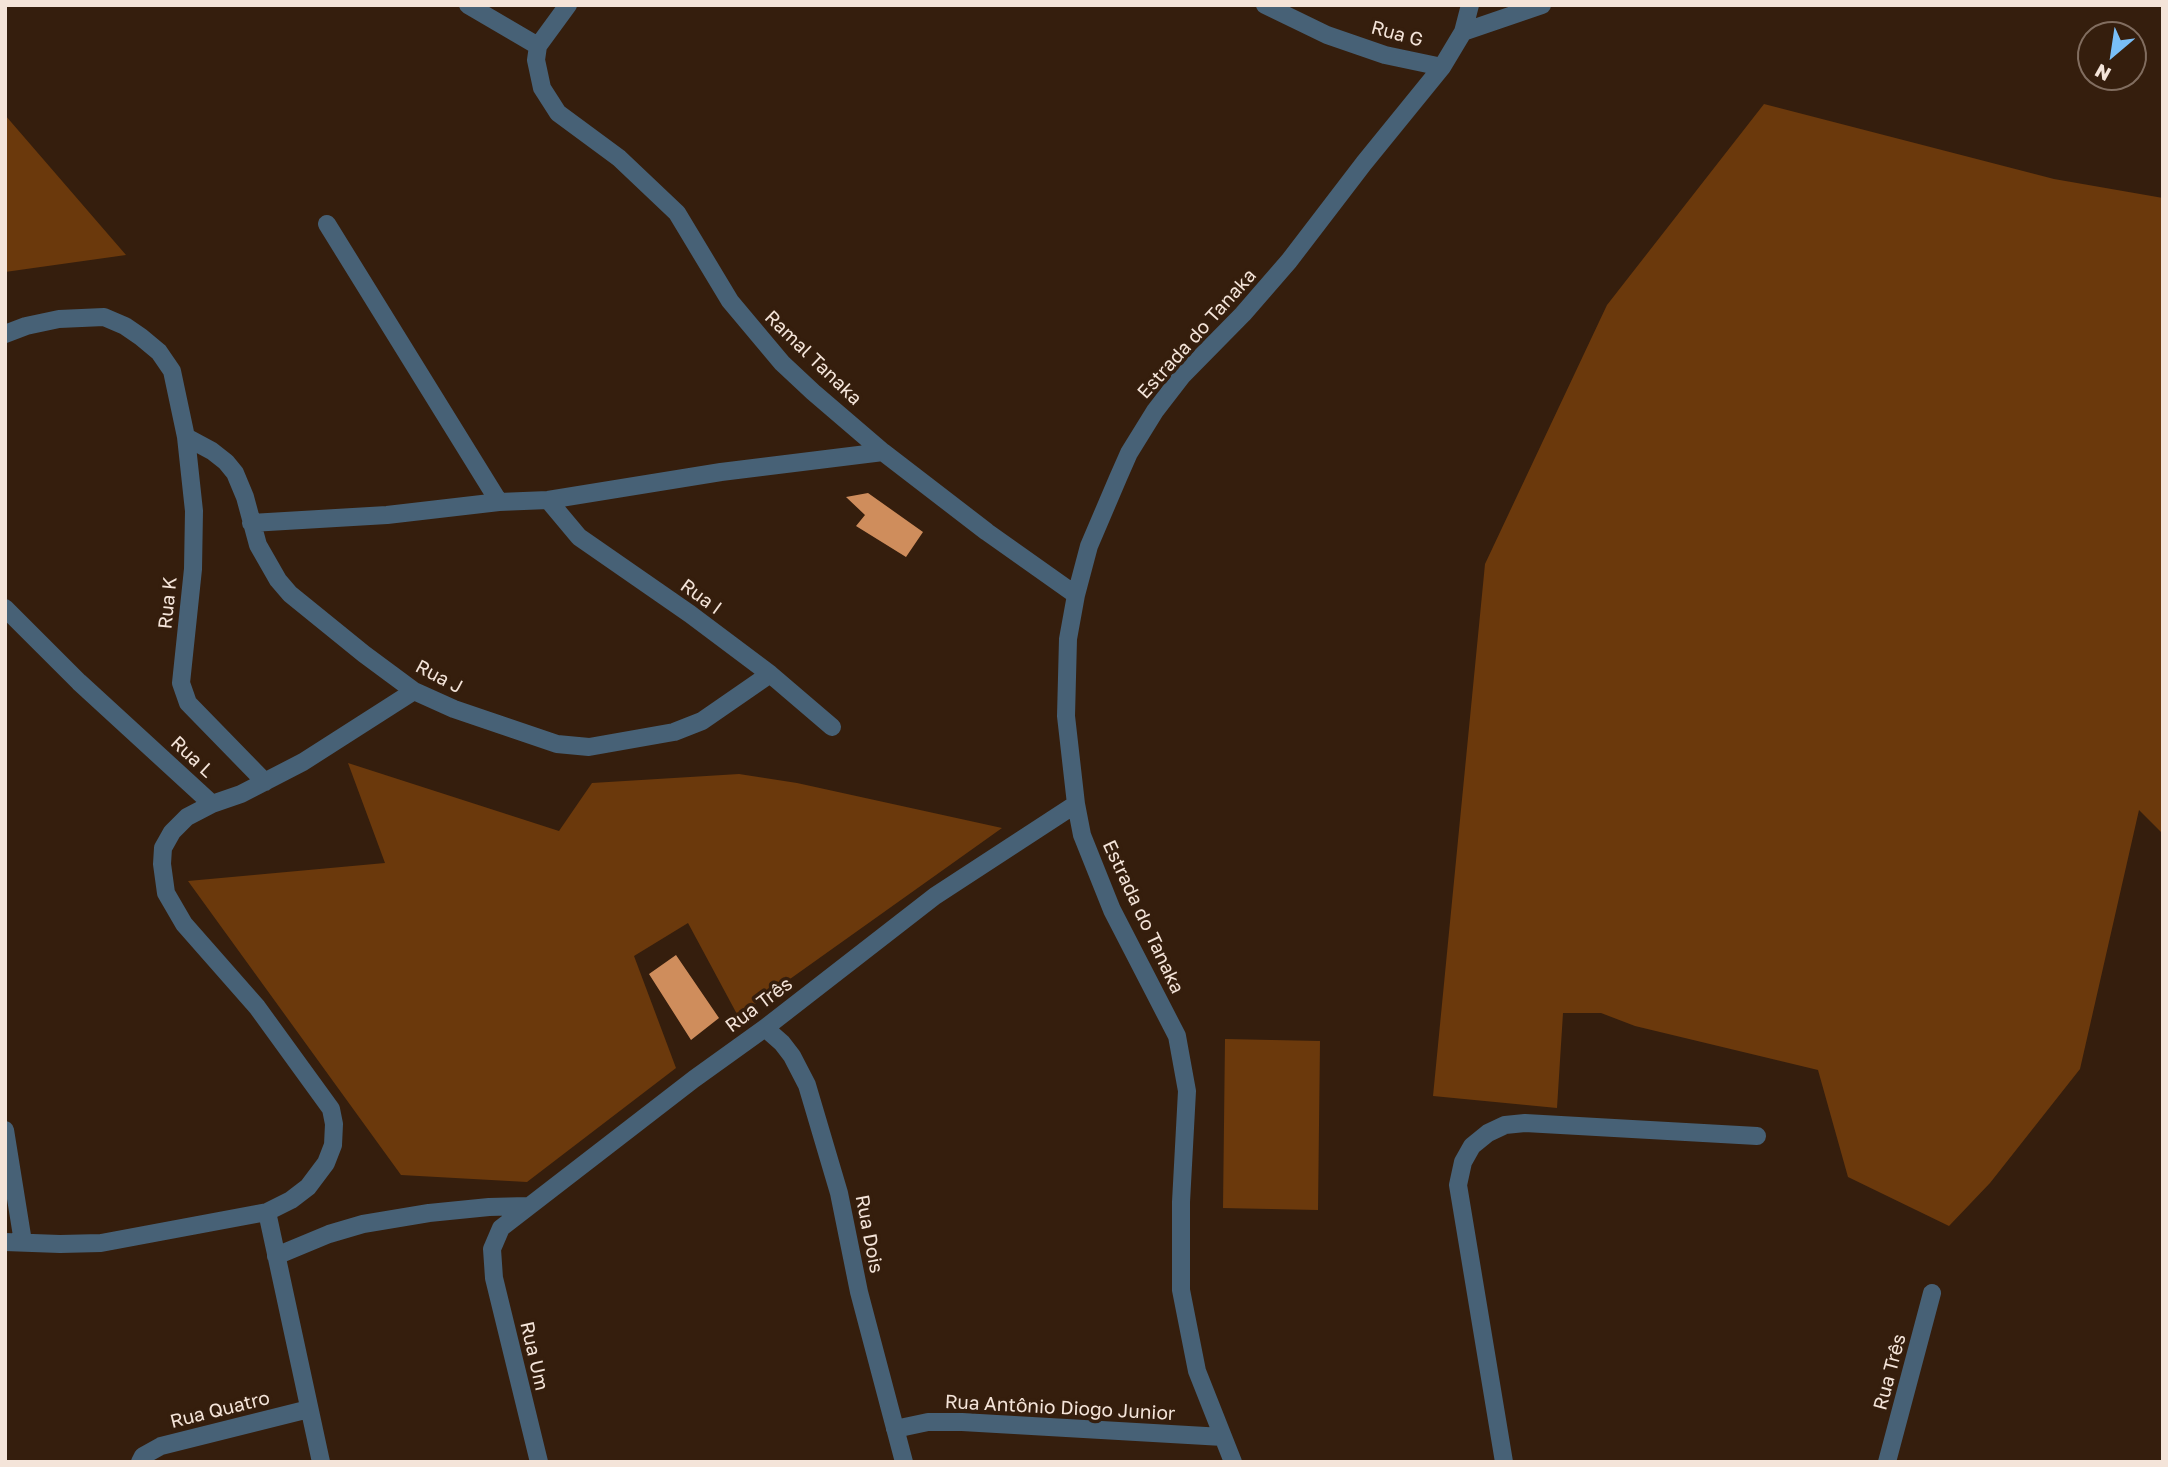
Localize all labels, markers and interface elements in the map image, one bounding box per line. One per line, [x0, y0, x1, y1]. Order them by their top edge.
street label: Rua G [1368, 16, 1426, 52]
north arrow [2077, 21, 2147, 91]
text: N [2091, 59, 2114, 87]
street label: Estrada do Tanaka [1133, 264, 1261, 404]
street label: Ramal Tanaka [760, 306, 866, 410]
street label: Rua I [676, 574, 726, 620]
street label: Rua K [154, 576, 182, 630]
street label: Rua J [412, 655, 466, 699]
street label: Rua L [166, 731, 218, 783]
street label: Estrada do Tanaka [1097, 837, 1189, 997]
street label: Rua Três [721, 972, 797, 1038]
street label: Rua Dois [850, 1193, 888, 1275]
street label: Rua Um [515, 1319, 553, 1393]
street label: Rua Três [1869, 1331, 1911, 1413]
street label: Rua Quatro [168, 1387, 272, 1433]
street label: Rua Antônio Diogo Junior [944, 1391, 1176, 1425]

